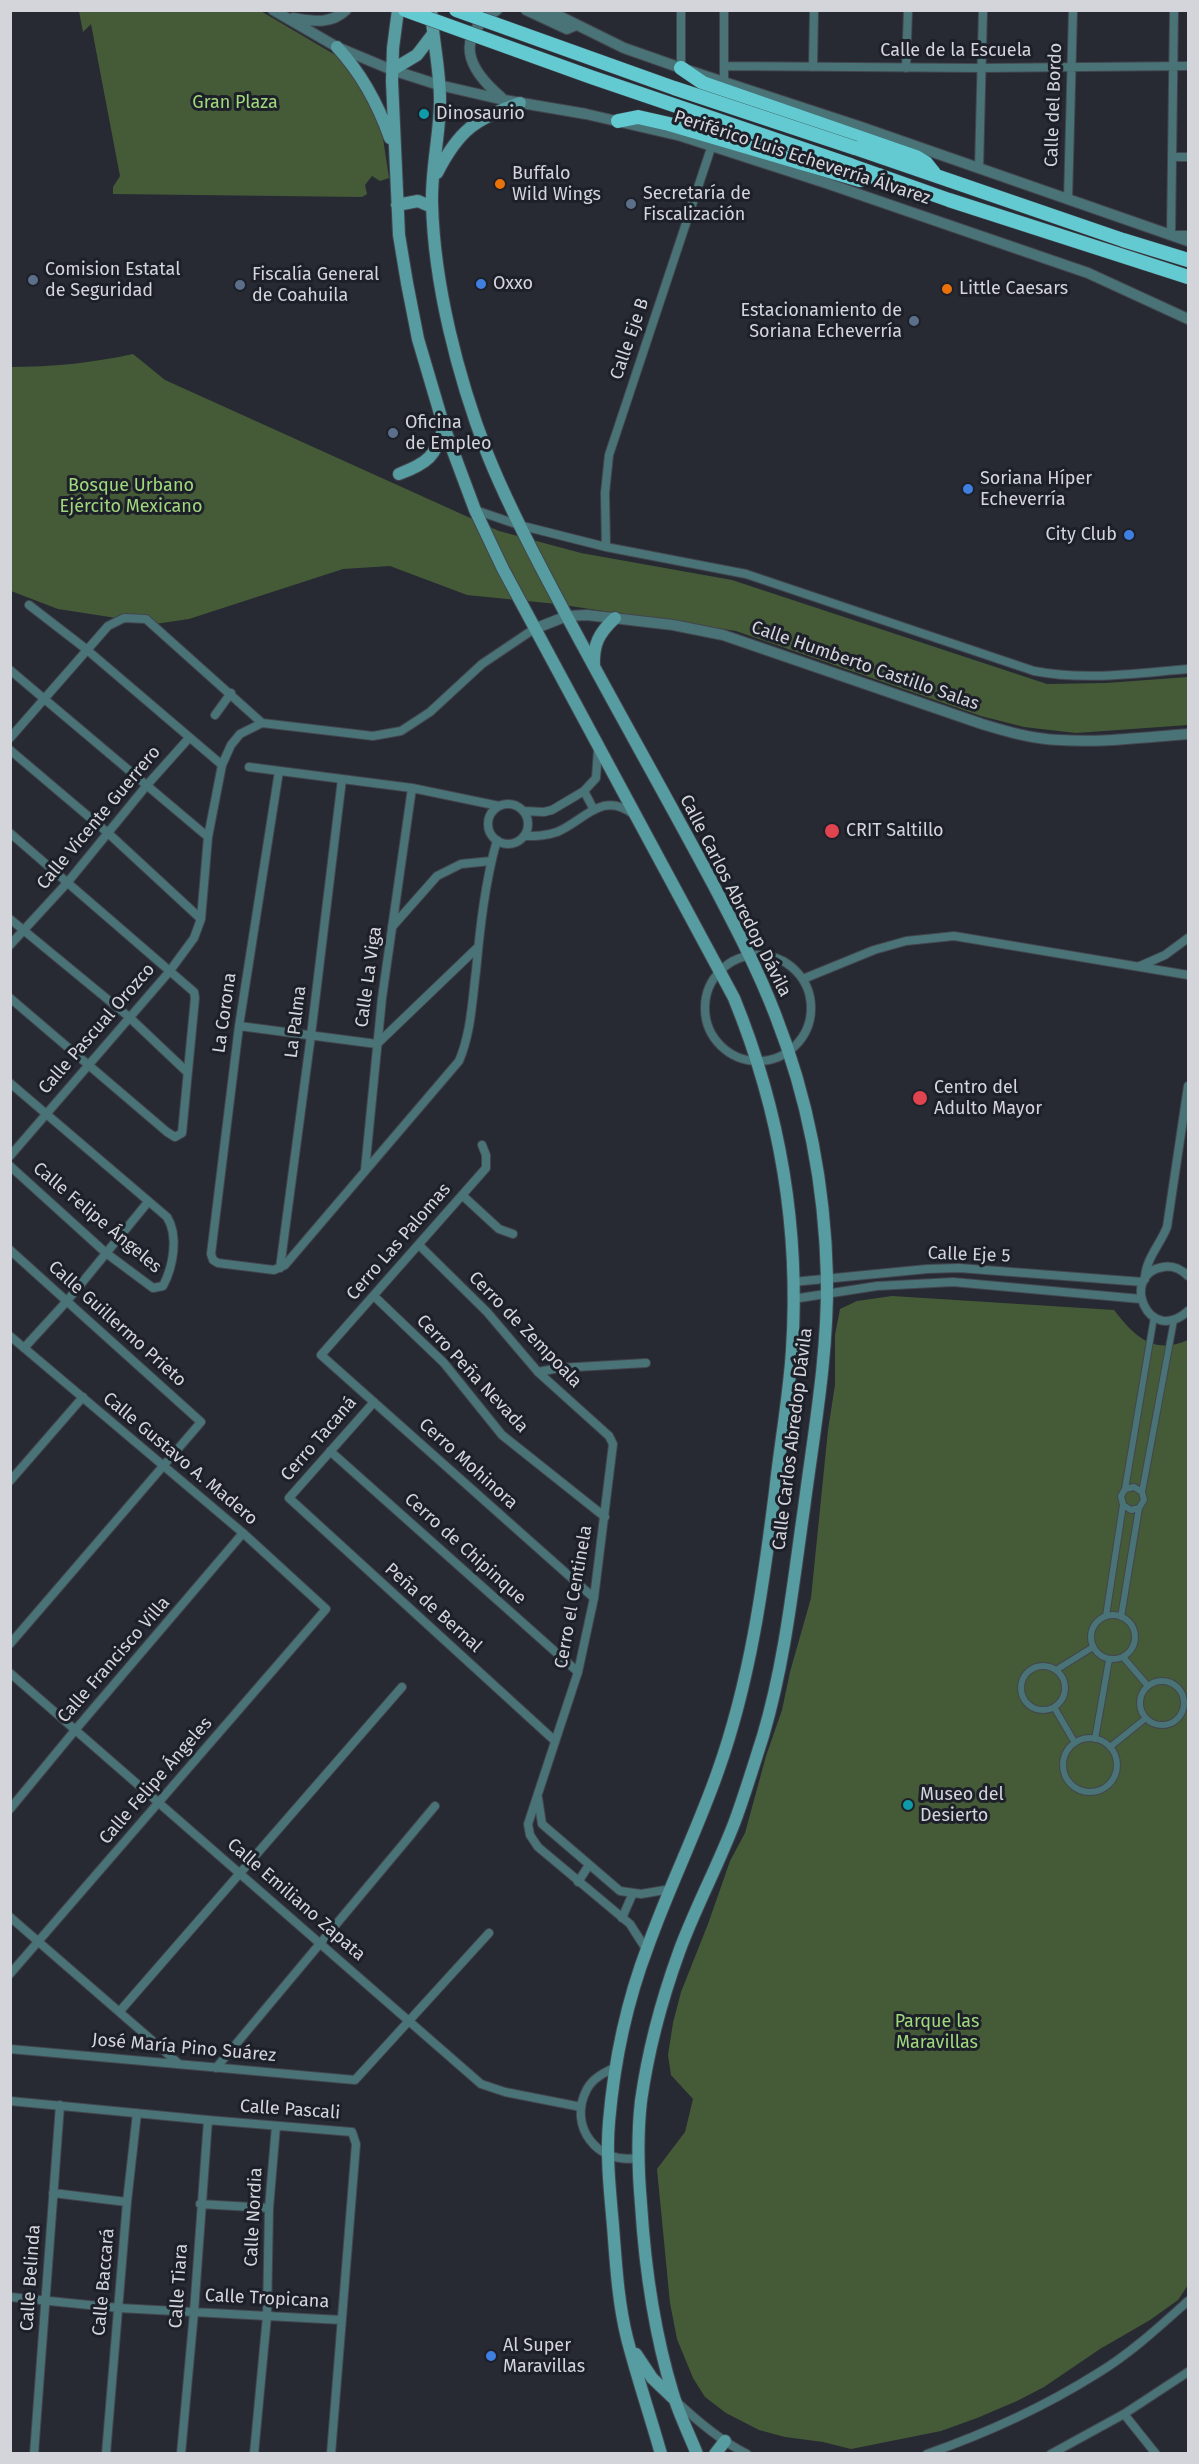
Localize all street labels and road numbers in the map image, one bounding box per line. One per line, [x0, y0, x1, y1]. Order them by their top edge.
street label: Calle de la Escuela [880, 40, 1032, 62]
street label: Calle del Bordo [1041, 43, 1067, 167]
street label: Periférico Luis Echeverría Álvarez [671, 106, 933, 210]
street label: Calle Eje B [606, 295, 654, 383]
street label: Calle Humberto Castillo Salas [748, 617, 982, 715]
street label: Calle Vicente Guerrero [33, 742, 165, 894]
street label: Calle Carlos Abredop Dávila [675, 791, 795, 1001]
street label: Calle La Viga [351, 925, 387, 1029]
street label: Calle Pascual Orozco [34, 959, 160, 1099]
street label: La Corona [209, 971, 241, 1055]
street label: La Palma [281, 984, 311, 1060]
street label: Calle Felipe Ángeles [28, 1158, 166, 1278]
street label: Cerro Las Palomas [342, 1179, 456, 1305]
street label: Calle Eje 5 [927, 1243, 1011, 1267]
street label: Calle Guillermo Prieto [44, 1256, 190, 1392]
street label: Cerro de Zempoala [464, 1267, 586, 1393]
street label: Cerro Peña Nevada [412, 1310, 532, 1438]
street label: Calle Carlos Abredop Dávila [769, 1327, 817, 1551]
street label: Calle Gustavo A. Madero [98, 1388, 262, 1530]
street label: Cerro Tacaná [276, 1392, 362, 1486]
street label: Cerro Mohinora [414, 1414, 522, 1514]
street label: Cerro de Chipinque [400, 1489, 530, 1609]
street label: Cerro el Centinela [551, 1524, 597, 1670]
street label: Peña de Bernal [380, 1559, 486, 1657]
street label: Calle Francisco Villa [53, 1592, 175, 1728]
street label: Calle Felipe Ángeles [95, 1713, 217, 1849]
street label: Calle Emiliano Zapata [223, 1834, 369, 1966]
street label: José María Pino Suárez [91, 2029, 277, 2067]
street label: Calle Pascali [239, 2096, 341, 2124]
street label: Calle Nordia [241, 2167, 267, 2267]
street label: Calle Belinda [17, 2224, 45, 2332]
street label: Calle Baccará [89, 2227, 119, 2337]
street label: Calle Tiara [165, 2243, 193, 2329]
street label: Calle Tropicana [204, 2285, 330, 2313]

